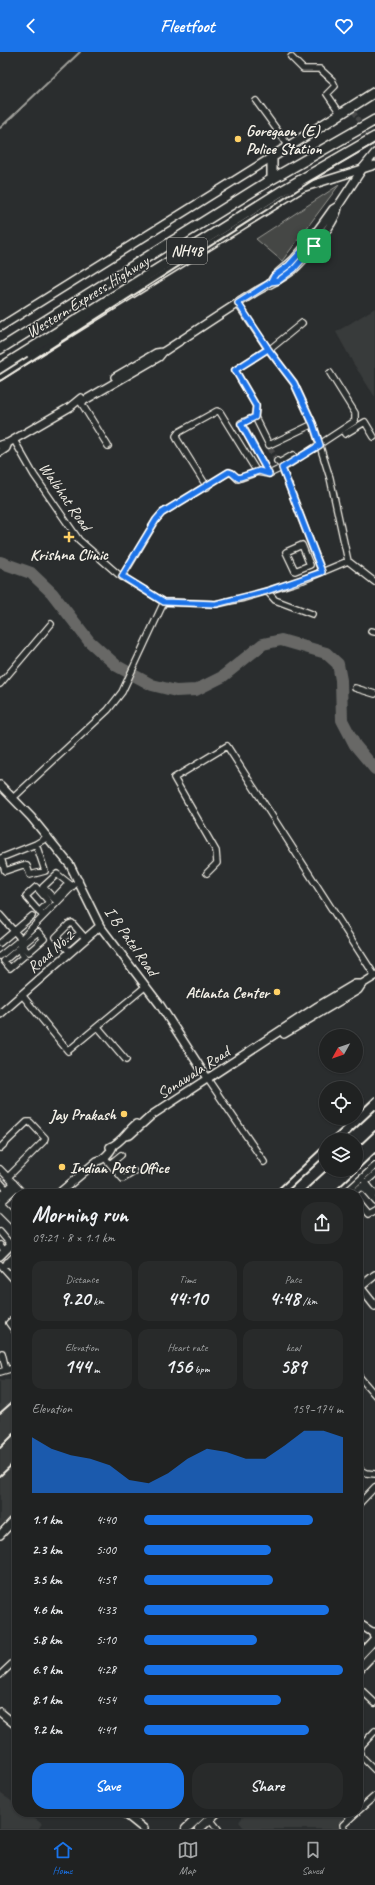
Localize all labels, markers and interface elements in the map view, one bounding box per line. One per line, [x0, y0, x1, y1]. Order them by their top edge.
icon: back [20, 15, 42, 37]
text: Fleetfoot [160, 15, 215, 37]
icon: heart [333, 15, 355, 37]
place label: Goregaon (E) Police Station [246, 121, 322, 159]
marker: Goregaon (E) Police Station [233, 134, 243, 144]
pin [297, 229, 331, 263]
icon: arrive [303, 235, 325, 257]
road number: NH48 [167, 238, 207, 264]
street label: Western Express Highway [23, 250, 154, 343]
street label: Walbhat Road [35, 459, 97, 537]
marker: Krishna Clinic [63, 531, 75, 543]
place label: Krishna Clinic [30, 545, 109, 565]
street label: I B Patel Road [100, 903, 164, 982]
street label: Road No.2 [23, 925, 80, 978]
place label: Atlanta Center [186, 983, 271, 1003]
marker: Atlanta Center [272, 987, 282, 997]
north arrow [319, 1029, 363, 1073]
map controls [319, 1029, 363, 1177]
street label: Sonawala Road [154, 1041, 236, 1104]
button: locate [319, 1081, 363, 1125]
place label: Jay Prakash [49, 1105, 117, 1125]
marker: Jay Prakash [119, 1109, 129, 1119]
button: layers [319, 1133, 363, 1177]
place label: Indian Post Office [70, 1158, 170, 1178]
marker: Indian Post Office [57, 1162, 67, 1172]
text: Morning run [32, 1201, 128, 1229]
button: share [301, 1202, 343, 1244]
text: 09:21 · 8 × 1.1 km [32, 1230, 115, 1246]
text: Distance [65, 1272, 98, 1286]
text: Time [179, 1272, 196, 1286]
text: Pace [285, 1272, 302, 1286]
text: 9.20 [60, 1286, 90, 1311]
text: 44:10 [168, 1286, 207, 1311]
text: 4:48 [269, 1286, 300, 1311]
text: km [90, 1294, 104, 1308]
text: /km [300, 1294, 317, 1308]
text: Elevation [65, 1340, 99, 1354]
text: Heart rate [167, 1340, 208, 1354]
text: kcal [286, 1340, 300, 1354]
text: 144 [64, 1354, 91, 1379]
text: 156 [165, 1354, 192, 1379]
text: 589 [280, 1354, 306, 1379]
text: m [91, 1362, 100, 1376]
text: bpm [192, 1362, 210, 1376]
text: Elevation [32, 1401, 72, 1417]
text: 159–174 m [292, 1401, 343, 1417]
text: 1.1 km [32, 1512, 62, 1528]
text: 4:40 [96, 1512, 116, 1528]
text: 2.3 km [32, 1542, 62, 1558]
text: 5:00 [96, 1542, 116, 1558]
text: 3.5 km [32, 1572, 62, 1588]
text: 4:59 [96, 1572, 116, 1588]
text: 4.6 km [32, 1602, 63, 1618]
text: 4:33 [96, 1602, 116, 1618]
text: 5.8 km [32, 1632, 62, 1648]
text: 5:10 [96, 1632, 116, 1648]
text: 6.9 km [32, 1662, 62, 1678]
text: 4:28 [96, 1662, 116, 1678]
text: 8.1 km [32, 1692, 62, 1708]
text: 4:54 [96, 1692, 116, 1708]
text: 9.2 km [32, 1722, 62, 1738]
text: 4:41 [96, 1722, 116, 1738]
button: Save [32, 1763, 184, 1809]
button: Share [192, 1763, 343, 1809]
tab: Home [52, 1839, 74, 1877]
tab: Map [177, 1839, 199, 1877]
tab: Saved [302, 1839, 324, 1877]

